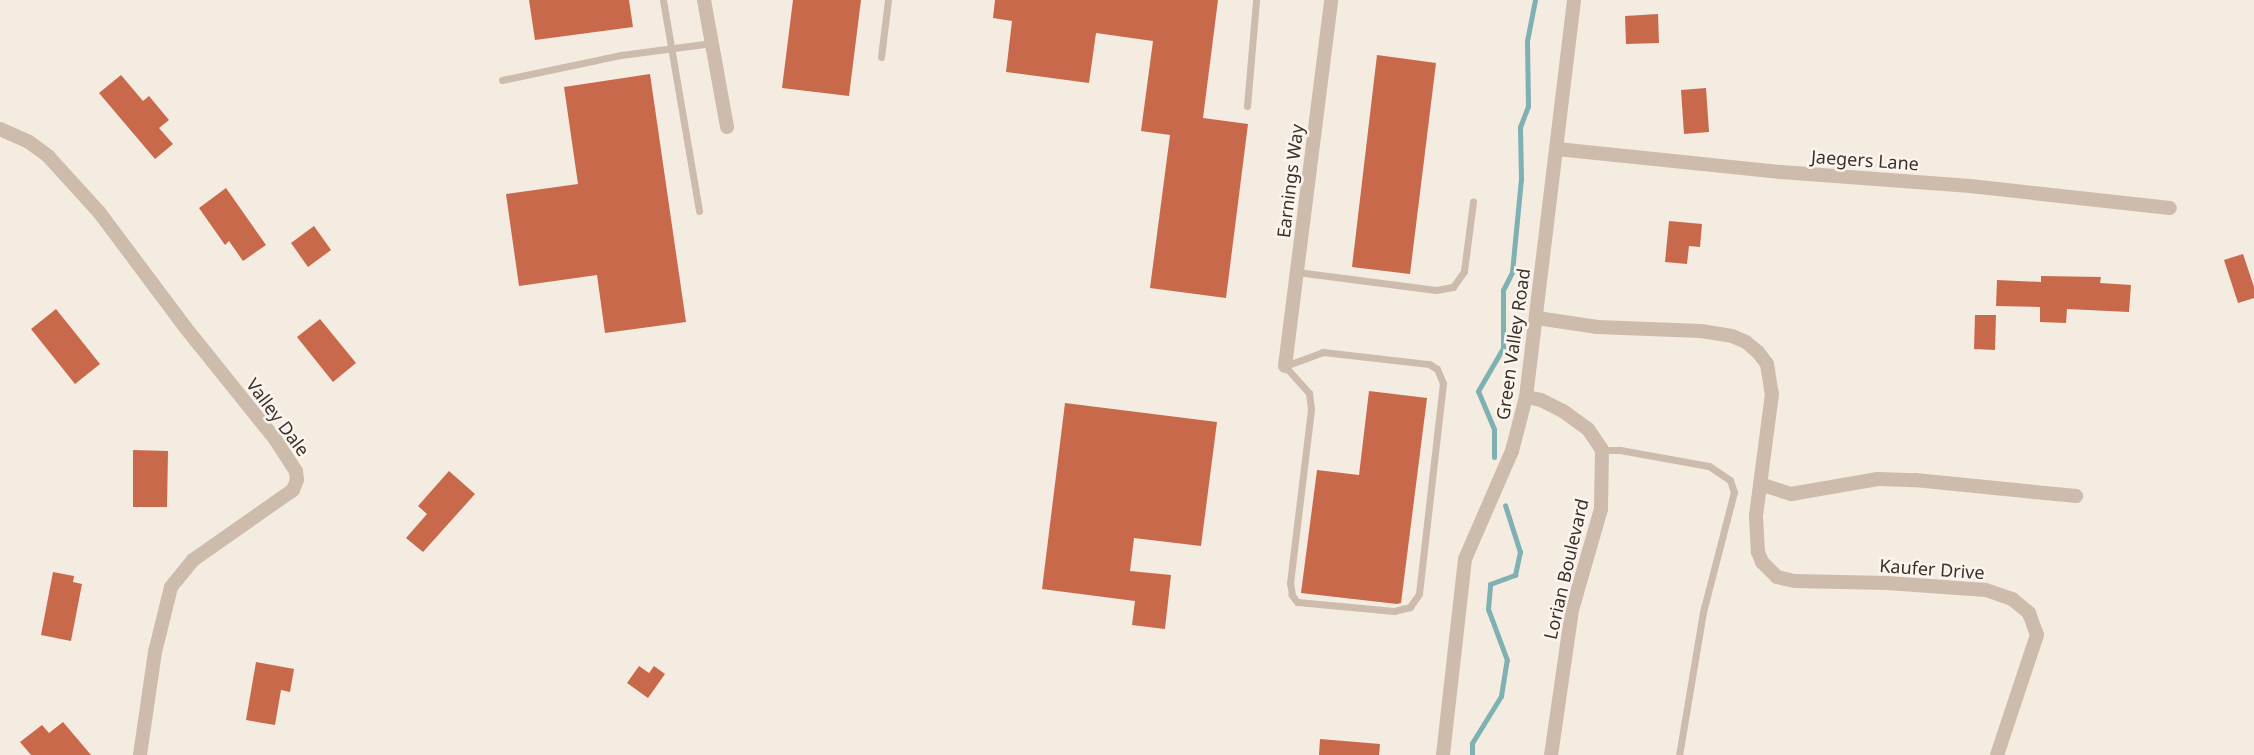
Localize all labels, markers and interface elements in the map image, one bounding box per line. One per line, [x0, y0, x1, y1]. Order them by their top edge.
street label: Earnings Way [1272, 123, 1308, 239]
street label: Jaegers Lane [1810, 145, 1920, 175]
street label: Green Valley Road [1492, 267, 1534, 421]
street label: Valley Dale [242, 374, 314, 460]
street label: Lorian Boulevard [1539, 496, 1593, 642]
street label: Kaufer Drive [1879, 555, 1985, 583]

